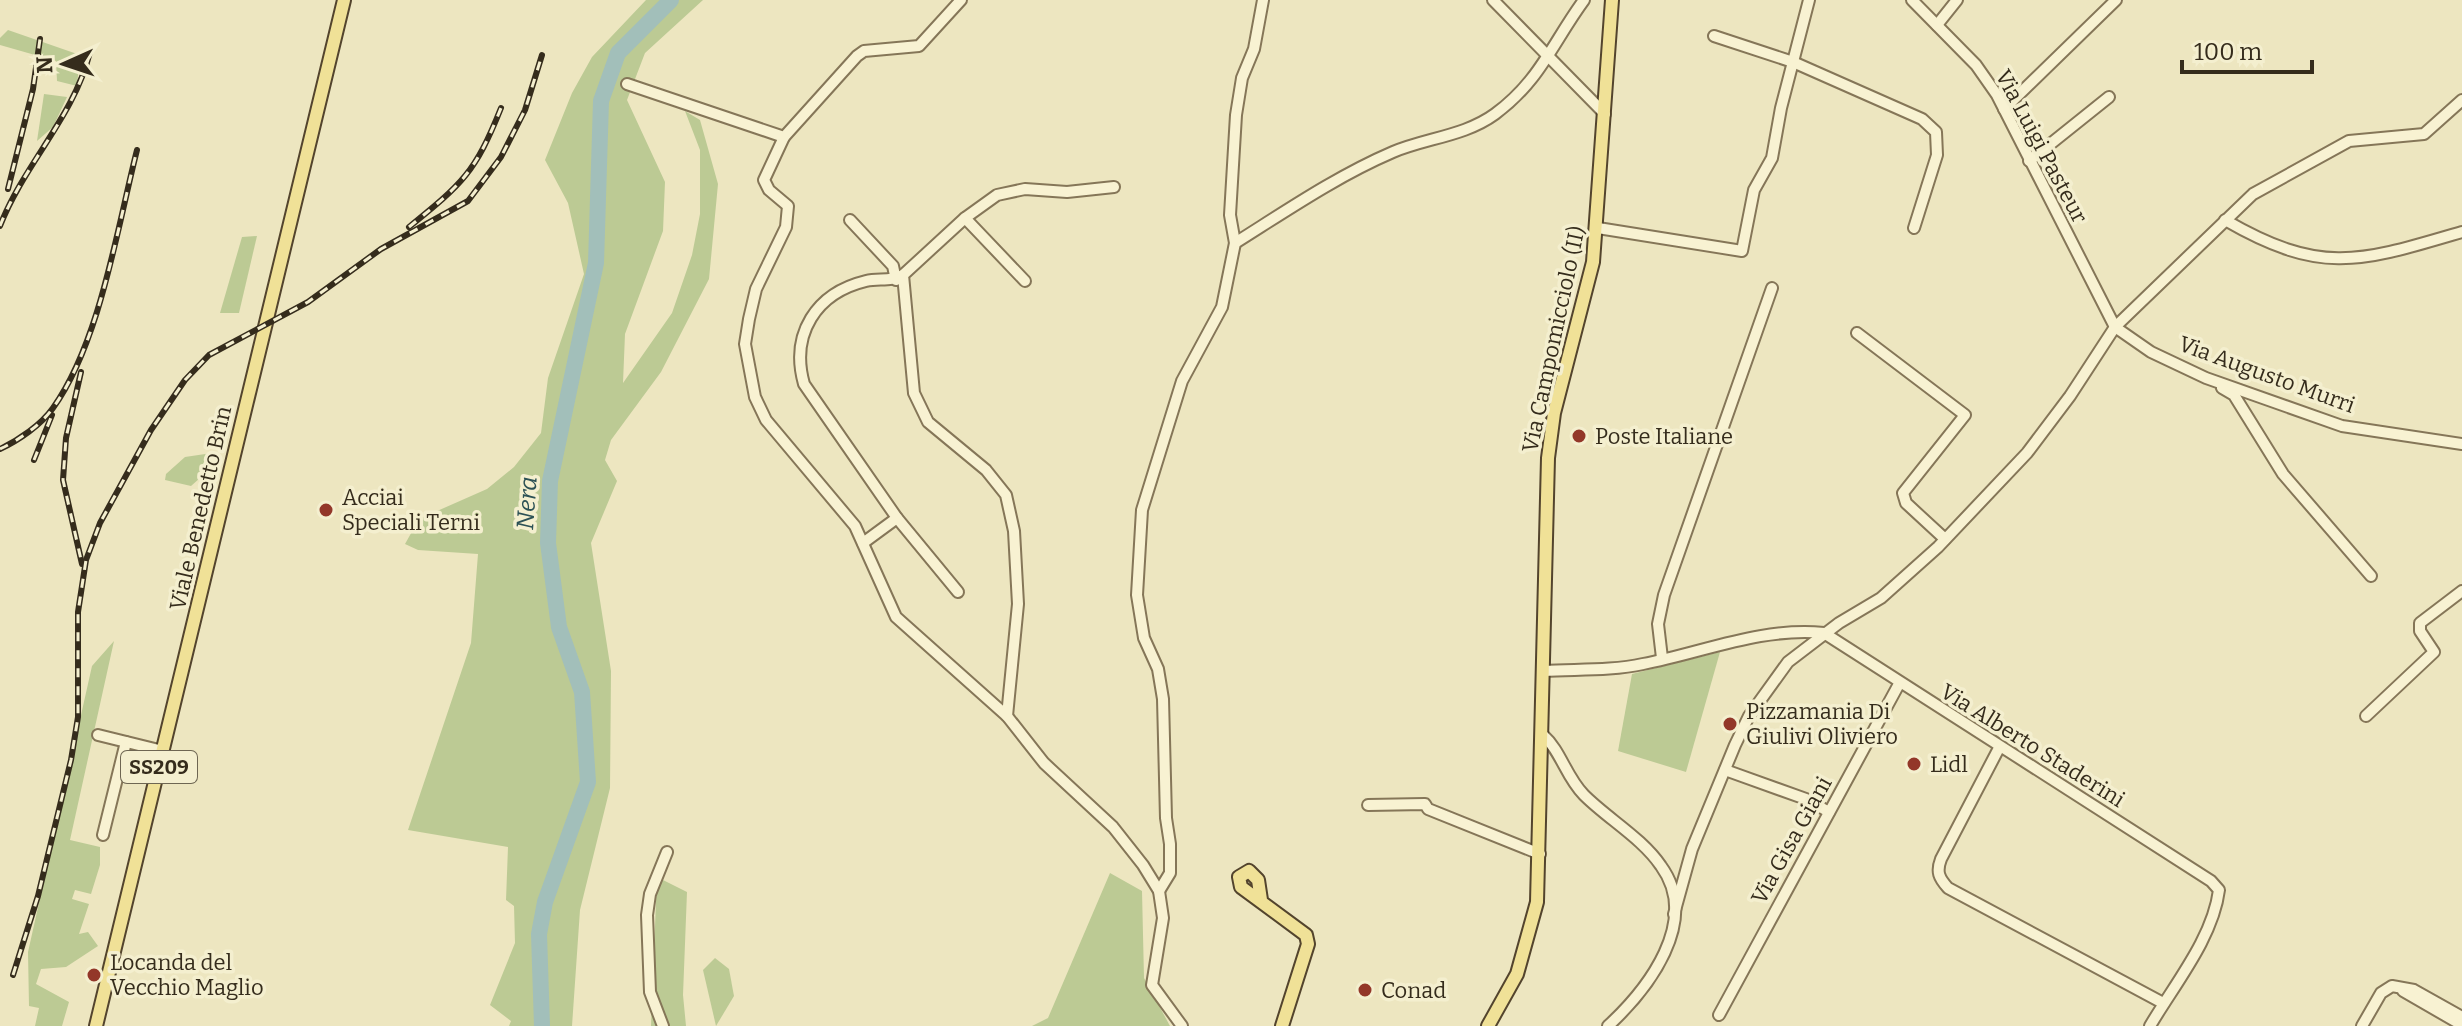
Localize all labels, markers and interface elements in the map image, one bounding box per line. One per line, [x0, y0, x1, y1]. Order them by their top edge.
north arrow [24, 24, 104, 104]
scale bar [2182, 24, 2312, 74]
text: 100 m [2194, 38, 2262, 66]
text: N [31, 56, 58, 74]
street label: Via Luigi Pasteur [1990, 65, 2094, 228]
street label: Via Campomicciolo (II) [1516, 224, 1591, 455]
street label: Via Augusto Murri [2175, 330, 2359, 419]
street label: Viale Benedetto Brin [164, 403, 237, 613]
place label: Poste Italiane [1595, 423, 1733, 450]
marker: Poste Italiane [1570, 427, 1588, 445]
water label: Nera [511, 475, 543, 531]
place label: Acciai Speciali Terni [342, 484, 480, 536]
marker: Acciai Speciali Terni [317, 501, 335, 519]
street label: Via Alberto Staderini [1936, 678, 2130, 813]
place label: Pizzamania Di Giulivi Oliviero [1746, 698, 1898, 750]
marker: Pizzamania Di Giulivi Oliviero [1721, 715, 1739, 733]
road number: SS209 [121, 751, 197, 783]
place label: Lidl [1930, 751, 1968, 778]
marker: Lidl [1905, 755, 1923, 773]
street label: Via Gisa Giani [1745, 771, 1838, 909]
place label: Locanda del Vecchio Maglio [110, 949, 264, 1001]
marker: Locanda del Vecchio Maglio [85, 966, 103, 984]
place label: Conad [1381, 977, 1446, 1004]
marker: Conad [1356, 981, 1374, 999]

